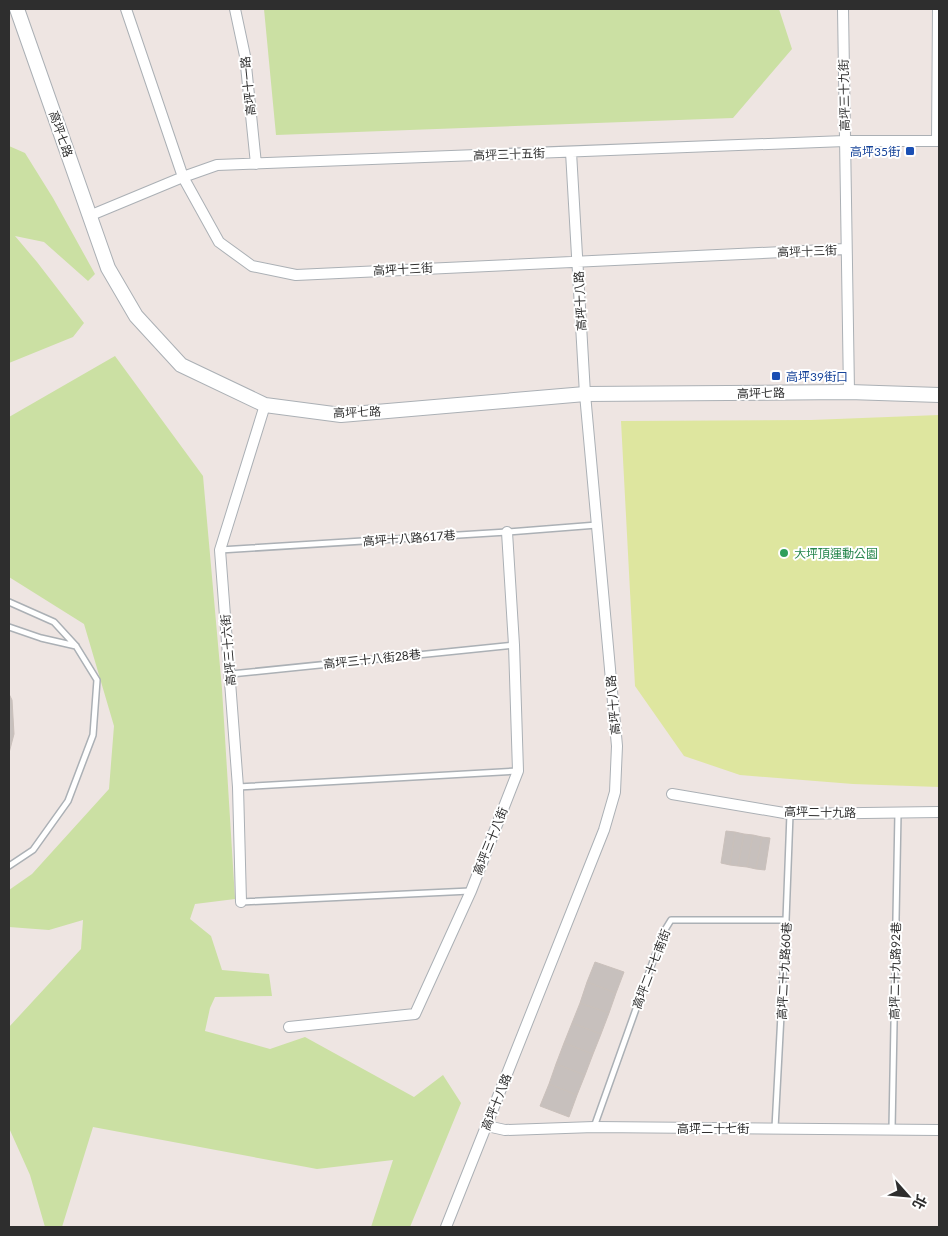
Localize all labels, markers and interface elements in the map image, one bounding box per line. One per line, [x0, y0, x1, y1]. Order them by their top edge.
street label: 高坪十一路 [237, 55, 259, 117]
street label: 高坪三十九街 [836, 59, 852, 131]
street label: 高坪七路 [46, 109, 76, 159]
place label: 高坪35街 [850, 144, 900, 159]
street label: 高坪三十五街 [473, 145, 545, 163]
marker: 高坪35街 [904, 145, 916, 157]
street label: 高坪十三街 [777, 242, 837, 260]
street label: 高坪十三街 [373, 260, 433, 278]
street label: 高坪十八路 [571, 271, 589, 331]
place label: 高坪39街口 [786, 369, 848, 384]
marker: 高坪39街口 [770, 370, 782, 382]
street label: 高坪七路 [737, 385, 785, 401]
street label: 高坪七路 [333, 404, 381, 420]
street label: 高坪十八路617巷 [362, 527, 456, 549]
place label: 大坪頂運動公園 [794, 546, 878, 561]
marker: 大坪頂運動公園 [778, 547, 790, 559]
street label: 高坪三十六街 [217, 613, 239, 687]
street label: 高坪三十八街28巷 [323, 646, 421, 672]
street label: 高坪十八路 [603, 674, 623, 736]
street label: 高坪二十九路 [784, 804, 856, 820]
street label: 高坪三十八街 [470, 805, 510, 877]
street label: 高坪二十九路60巷 [774, 922, 794, 1020]
street label: 高坪二十九路92巷 [887, 922, 903, 1020]
street label: 高坪二十七南街 [629, 927, 673, 1011]
street label: 高坪十八路 [478, 1071, 514, 1133]
street label: 高坪二十七街 [677, 1121, 749, 1136]
north arrow [883, 1171, 933, 1221]
text: 北 [909, 1192, 931, 1212]

